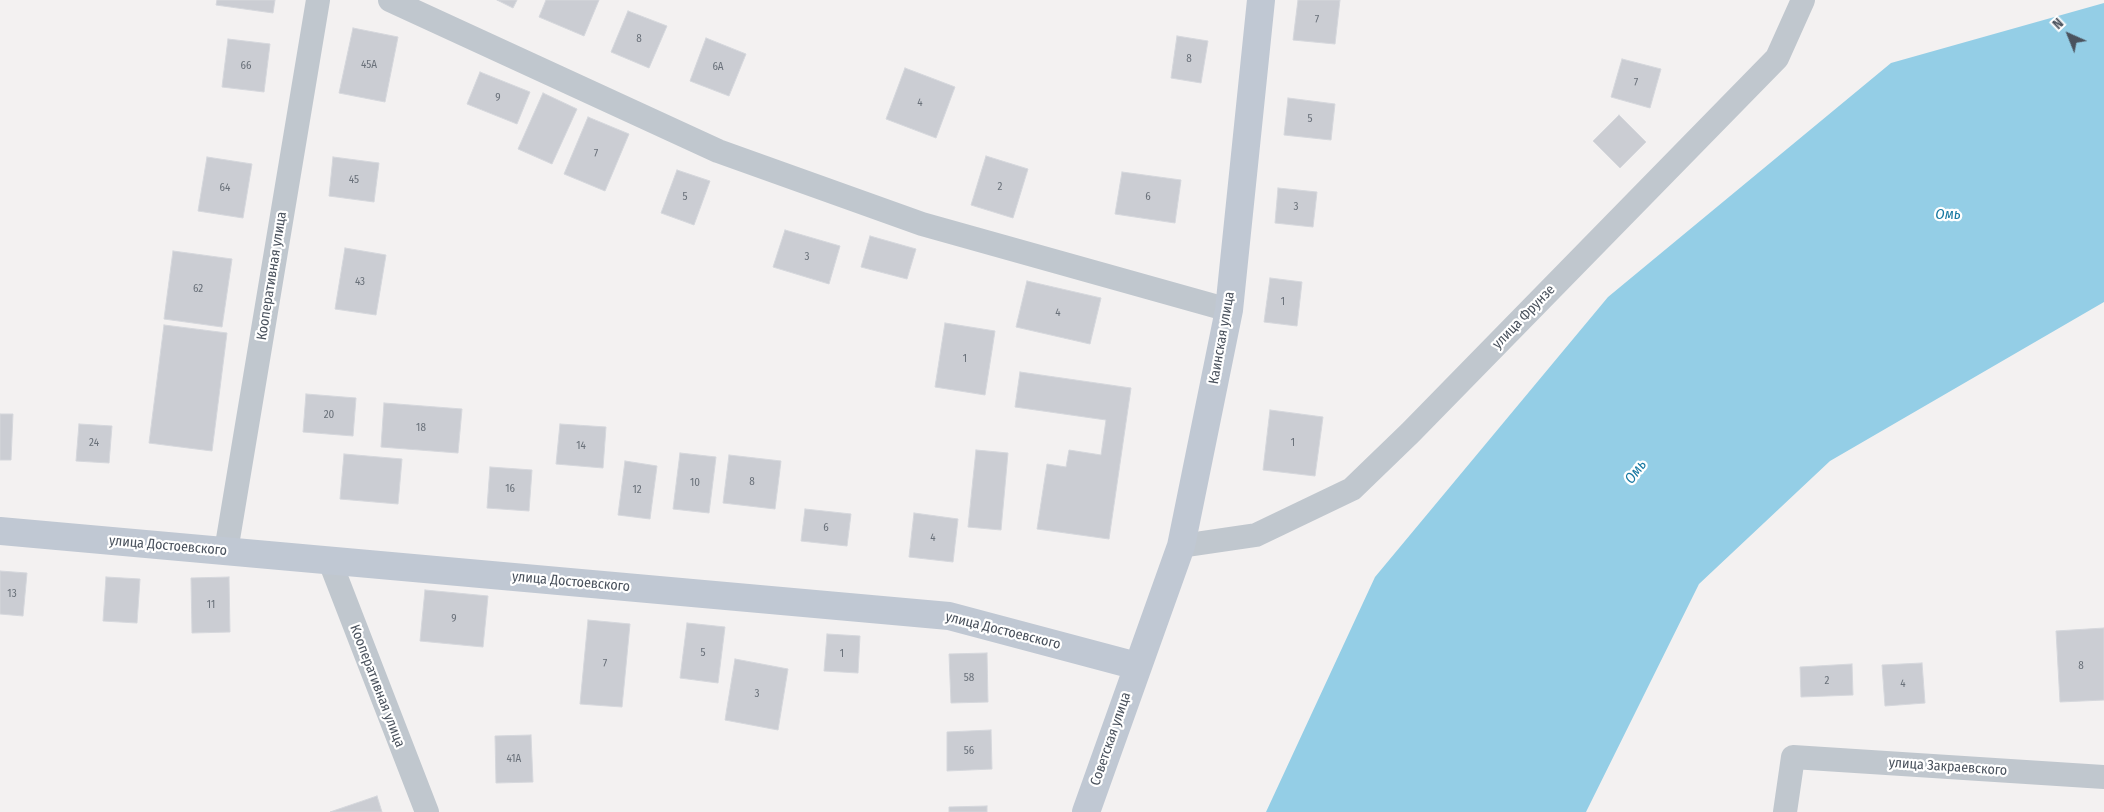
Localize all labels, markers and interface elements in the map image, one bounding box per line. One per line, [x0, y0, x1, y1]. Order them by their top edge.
north arrow [2044, 10, 2094, 60]
house number: 7 [1315, 13, 1319, 27]
text: N [2049, 15, 2067, 33]
house number: 8 [636, 32, 642, 46]
house number: 8 [1186, 52, 1192, 66]
house number: 45А [361, 58, 377, 72]
house number: 66 [241, 59, 251, 73]
house number: 6А [712, 60, 724, 74]
house number: 7 [1634, 76, 1638, 90]
house number: 9 [495, 91, 501, 105]
house number: 4 [917, 96, 923, 110]
house number: 5 [1307, 112, 1313, 126]
house number: 7 [594, 147, 598, 161]
house number: 45 [349, 173, 359, 187]
house number: 2 [998, 180, 1002, 194]
house number: 64 [220, 181, 230, 195]
house number: 5 [682, 190, 688, 204]
house number: 6 [1145, 190, 1151, 204]
house number: 3 [1294, 200, 1298, 214]
water label: Омь [1935, 206, 1961, 224]
street label: Кооперативная улица [254, 210, 290, 342]
house number: 3 [805, 250, 809, 264]
house number: 43 [355, 275, 365, 289]
street label: улица Фрунзе [1489, 281, 1559, 353]
house number: 62 [193, 282, 203, 296]
street label: Каинская улица [1206, 290, 1238, 386]
house number: 1 [1281, 295, 1285, 309]
house number: 4 [1055, 306, 1061, 320]
house number: 1 [963, 352, 967, 366]
house number: 20 [324, 408, 334, 422]
house number: 18 [416, 421, 426, 435]
house number: 24 [89, 436, 99, 450]
house number: 1 [1291, 436, 1295, 450]
house number: 14 [576, 439, 586, 453]
water label: Омь [1621, 456, 1651, 488]
house number: 8 [749, 475, 755, 489]
house number: 10 [690, 476, 700, 490]
house number: 16 [505, 482, 515, 496]
house number: 12 [632, 483, 642, 497]
house number: 6 [823, 521, 829, 535]
house number: 4 [930, 531, 936, 545]
street label: улица Достоевского [108, 532, 228, 560]
street label: улица Достоевского [511, 568, 631, 596]
house number: 13 [7, 587, 17, 601]
house number: 11 [207, 598, 215, 612]
street label: улица Достоевского [944, 609, 1062, 653]
house number: 9 [451, 612, 457, 626]
street label: Кооперативная улица [346, 622, 408, 750]
house number: 5 [700, 646, 706, 660]
house number: 1 [840, 647, 844, 661]
house number: 7 [603, 657, 607, 671]
house number: 8 [2078, 659, 2084, 673]
house number: 58 [964, 671, 974, 685]
house number: 2 [1825, 674, 1829, 688]
house number: 4 [1900, 677, 1906, 691]
house number: 3 [755, 687, 759, 701]
street label: Советская улица [1087, 690, 1135, 788]
house number: 56 [964, 744, 974, 758]
house number: 41А [507, 752, 521, 766]
street label: улица Закраевского [1888, 754, 2008, 780]

